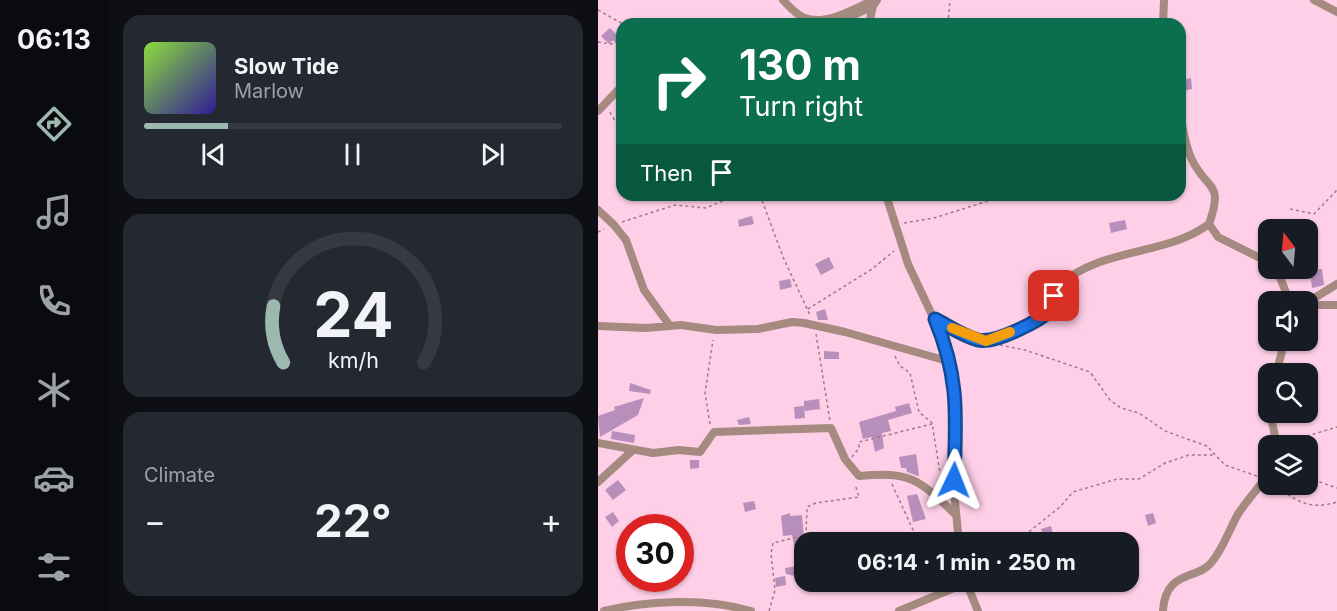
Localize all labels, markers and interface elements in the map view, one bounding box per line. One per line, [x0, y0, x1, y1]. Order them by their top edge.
text: 06:13 [17, 23, 91, 56]
text: 130 m [739, 39, 861, 90]
icon: right [640, 42, 718, 120]
text: Slow Tide [234, 53, 339, 79]
text: Marlow [234, 79, 304, 103]
text: Turn right [739, 90, 863, 123]
icon: directions [33, 103, 75, 145]
icon: previous [197, 138, 230, 171]
icon: pause [336, 138, 369, 171]
icon: next [476, 138, 509, 171]
icon: arrive [705, 156, 738, 189]
text: Then [640, 160, 693, 186]
icon: music [33, 191, 75, 233]
north arrow [1258, 219, 1318, 279]
map controls [1258, 219, 1318, 495]
pin [1028, 270, 1079, 321]
text: 24 [313, 277, 393, 352]
icon: arrive [1037, 279, 1070, 312]
icon: phone [33, 280, 75, 322]
button: sound [1258, 291, 1318, 351]
text: km/h [328, 347, 378, 373]
button: search [1258, 363, 1318, 423]
icon: climate [33, 369, 75, 411]
button: layers [1258, 435, 1318, 495]
position arrow [922, 448, 986, 512]
icon: car [33, 457, 75, 499]
text: Climate [144, 463, 215, 487]
text: 22° [314, 493, 392, 548]
text: − [144, 501, 166, 541]
text: + [540, 501, 562, 541]
speed limit sign: 30 [616, 514, 694, 592]
icon: filters [33, 546, 75, 588]
text: 06:14 · 1 min · 250 m [857, 549, 1076, 575]

